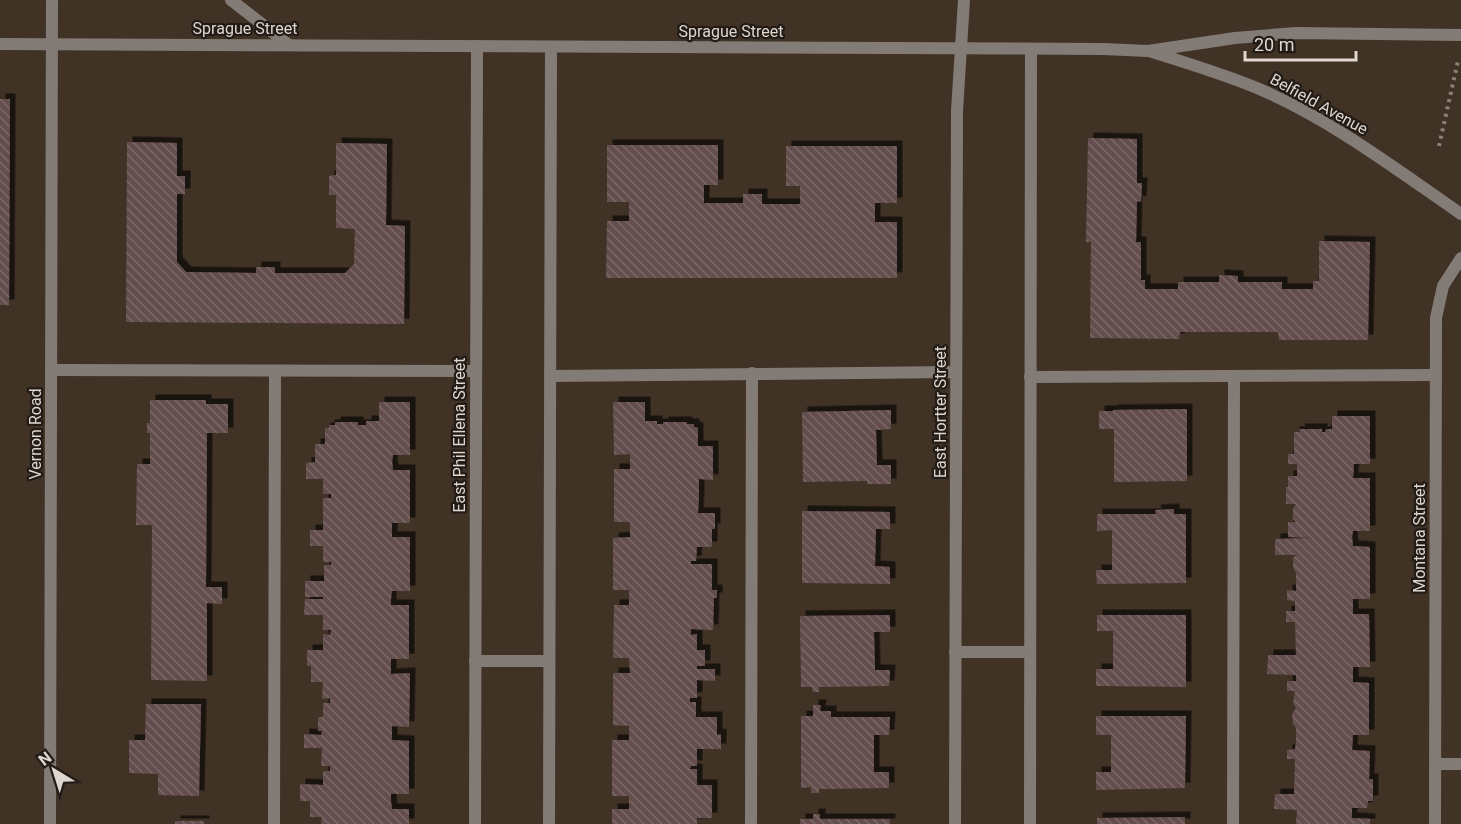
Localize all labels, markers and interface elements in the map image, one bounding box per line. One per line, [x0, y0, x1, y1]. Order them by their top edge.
street label: Sprague Street [193, 19, 297, 38]
street label: Sprague Street [679, 22, 783, 41]
scale bar [1245, 24, 1356, 62]
text: 20 m [1254, 34, 1294, 55]
street label: Belfield Avenue [1267, 69, 1371, 139]
street label: East Hortter Street [931, 346, 950, 478]
street label: East Phil Ellena Street [450, 358, 469, 513]
street label: Vernon Road [26, 388, 45, 480]
street label: Montana Street [1410, 483, 1429, 593]
north arrow [24, 740, 84, 800]
text: N [35, 748, 55, 770]

